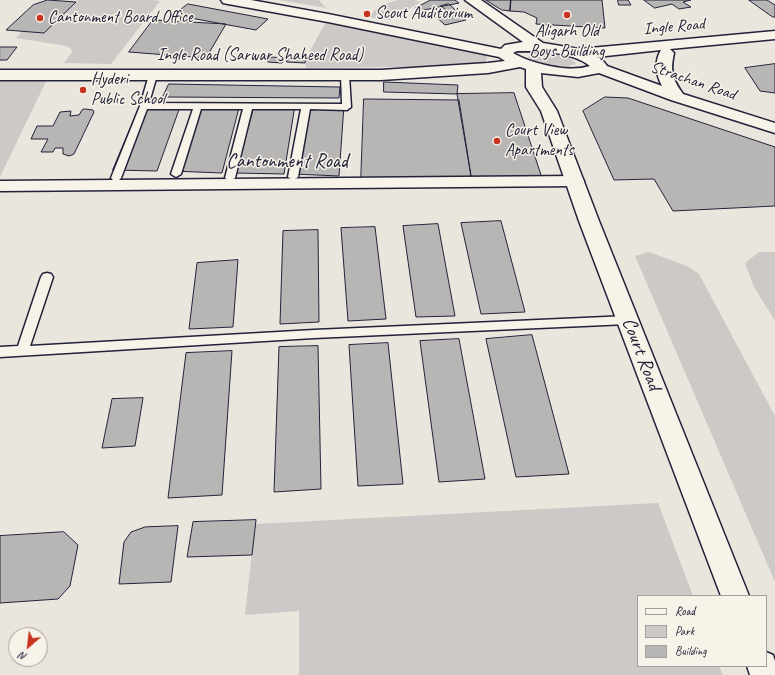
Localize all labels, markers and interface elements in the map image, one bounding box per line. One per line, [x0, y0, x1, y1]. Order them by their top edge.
place label: Scout Auditorium [375, 4, 472, 24]
place label: Cantonment Board Office [48, 8, 192, 28]
marker: Scout Auditorium [362, 9, 372, 19]
marker: Aligarh Old Boys Building [562, 10, 572, 20]
marker: Cantonment Board Office [35, 13, 45, 23]
street label: Ingle Road [643, 14, 705, 40]
place label: Aligarh Old Boys Building [529, 22, 605, 62]
street label: Ingle Road (Sarwar Shaheed Road) [157, 46, 363, 66]
street label: Strachan Road [648, 57, 738, 105]
place label: Hyderi Public School [91, 70, 165, 110]
marker: Hyderi Public School [78, 85, 88, 95]
place label: Court View Apartments [505, 121, 573, 161]
marker: Court View Apartments [492, 136, 502, 146]
street label: Cantonment Road [226, 150, 348, 174]
street label: Court Road [616, 314, 666, 394]
legend [637, 595, 767, 667]
text: Road [675, 603, 695, 619]
text: Park [675, 623, 694, 639]
north arrow [8, 627, 48, 667]
text: Building [675, 643, 707, 659]
text: N [17, 649, 29, 664]

